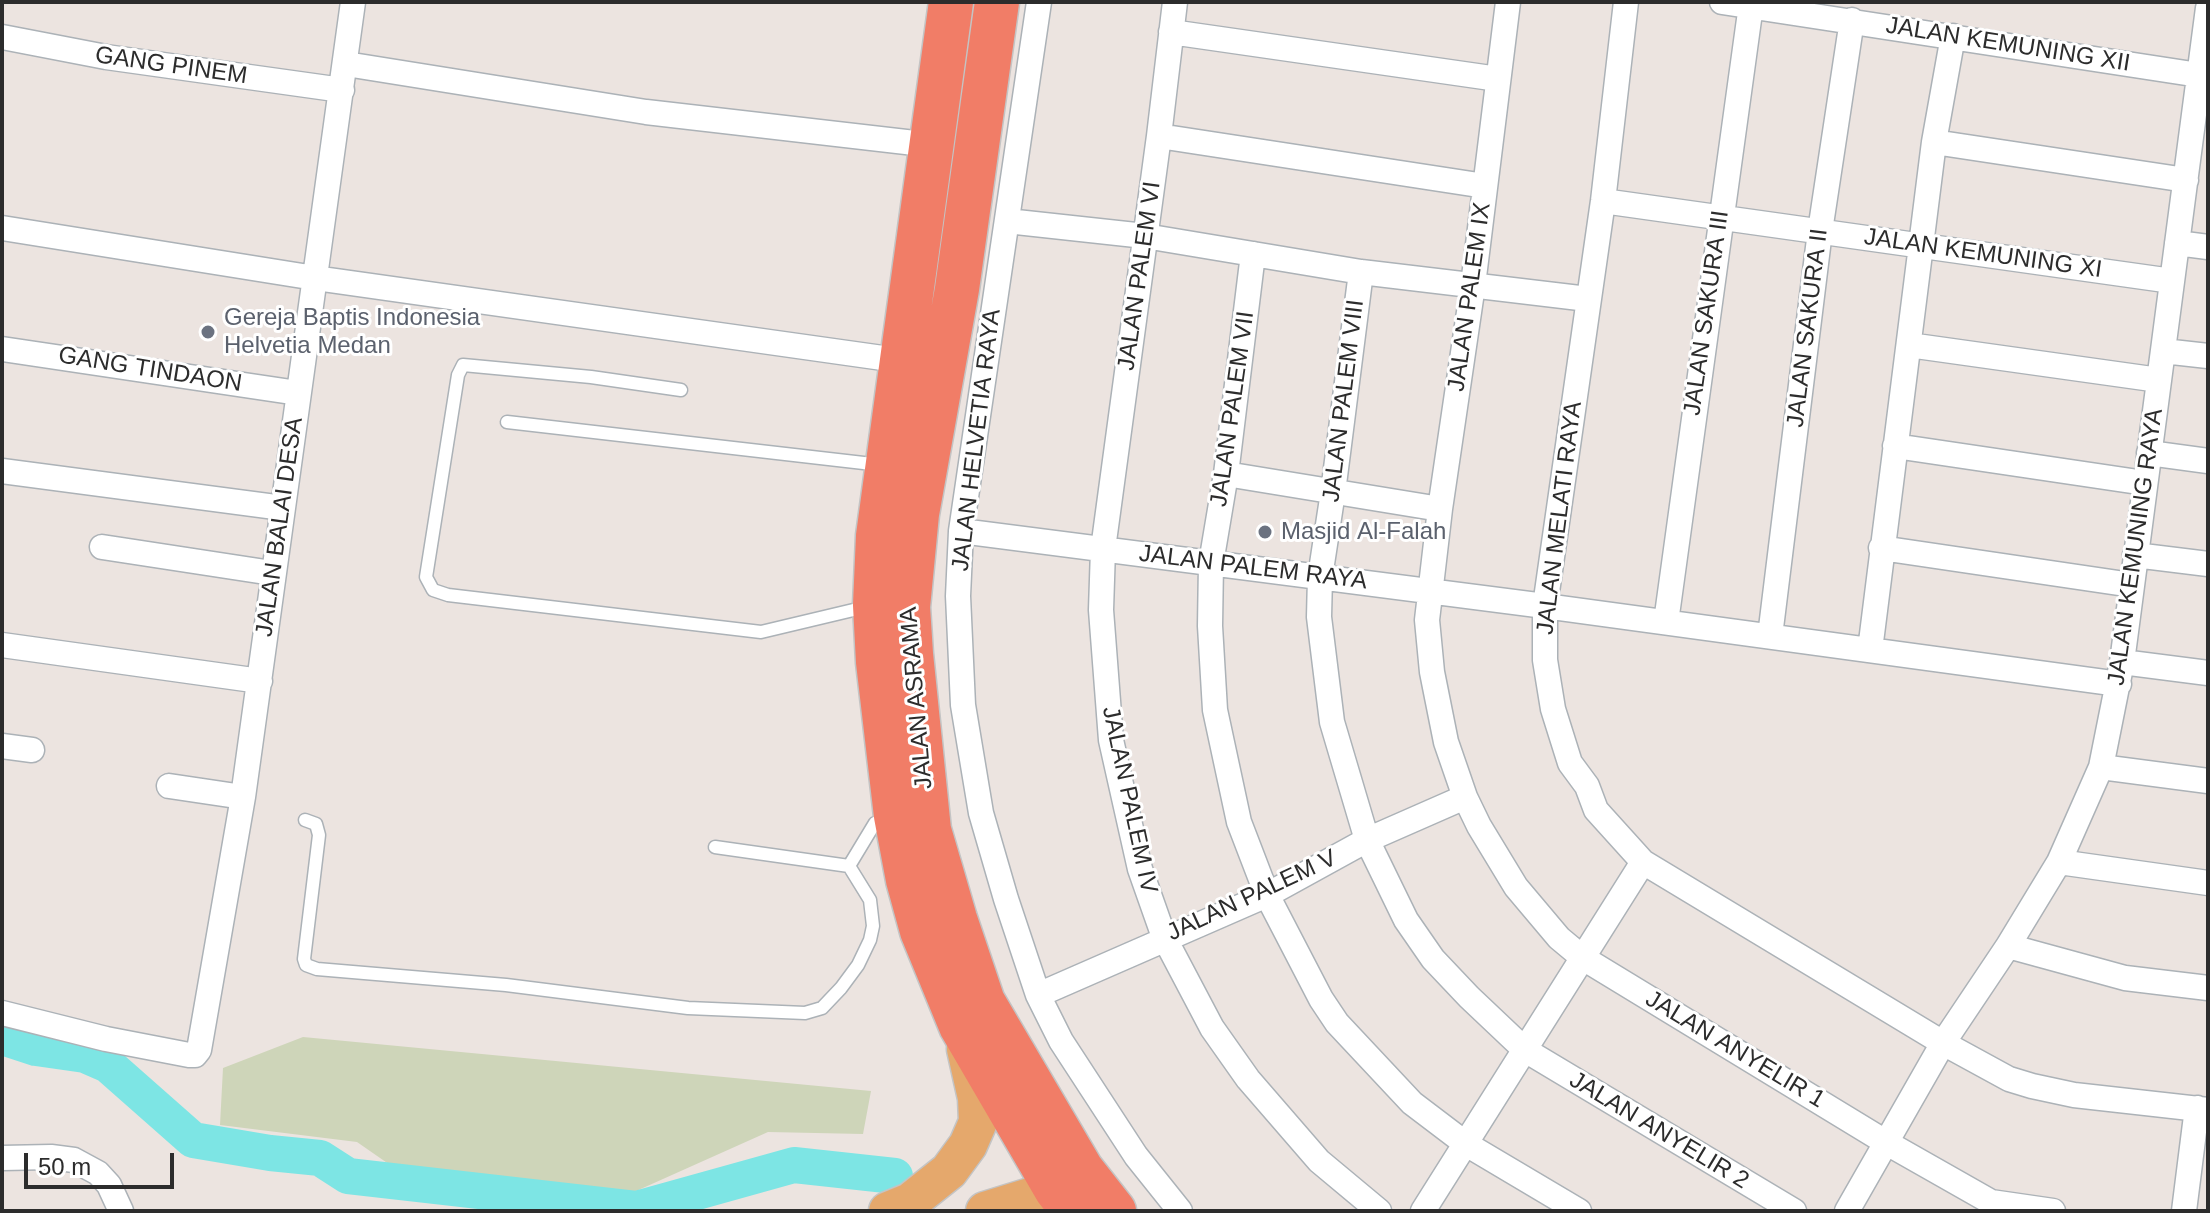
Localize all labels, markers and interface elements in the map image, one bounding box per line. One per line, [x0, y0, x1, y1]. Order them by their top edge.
street label: JALAN KEMUNING XII [1884, 11, 2132, 79]
street label: GANG PINEM [93, 41, 249, 91]
street label: JALAN PALEM VI [1112, 180, 1168, 372]
street label: JALAN PALEM IX [1442, 201, 1498, 393]
street label: JALAN SAKURA III [1678, 209, 1736, 417]
street label: JALAN KEMUNING XI [1862, 223, 2104, 285]
street label: JALAN SAKURA II [1782, 227, 1834, 429]
street label: JALAN PALEM VIII [1317, 298, 1371, 504]
place label: Gereja Baptis Indonesia Helvetia Medan [224, 304, 480, 360]
street label: JALAN HELVETIA RAYA [947, 307, 1007, 573]
street label: JALAN PALEM VII [1205, 309, 1261, 509]
marker: Gereja Baptis Indonesia Helvetia Medan [199, 323, 217, 341]
street label: GANG TINDAON [56, 341, 244, 399]
street label: JALAN MELATI RAYA [1531, 400, 1589, 636]
street label: JALAN KEMUNING RAYA [2102, 407, 2170, 687]
street label: JALAN BALAI DESA [250, 415, 310, 639]
place label: Masjid Al-Falah [1281, 518, 1446, 546]
marker: Masjid Al-Falah [1256, 523, 1274, 541]
street label: JALAN PALEM RAYA [1137, 540, 1369, 596]
street label: JALAN ASRAMA [895, 606, 939, 790]
street label: JALAN PALEM IV [1095, 704, 1163, 896]
street label: JALAN PALEM V [1163, 844, 1341, 948]
street label: JALAN ANYELIR 1 [1640, 985, 1830, 1115]
street label: JALAN ANYELIR 2 [1564, 1066, 1754, 1196]
scale bar [28, 1137, 178, 1187]
text: 50 m [38, 1153, 91, 1180]

